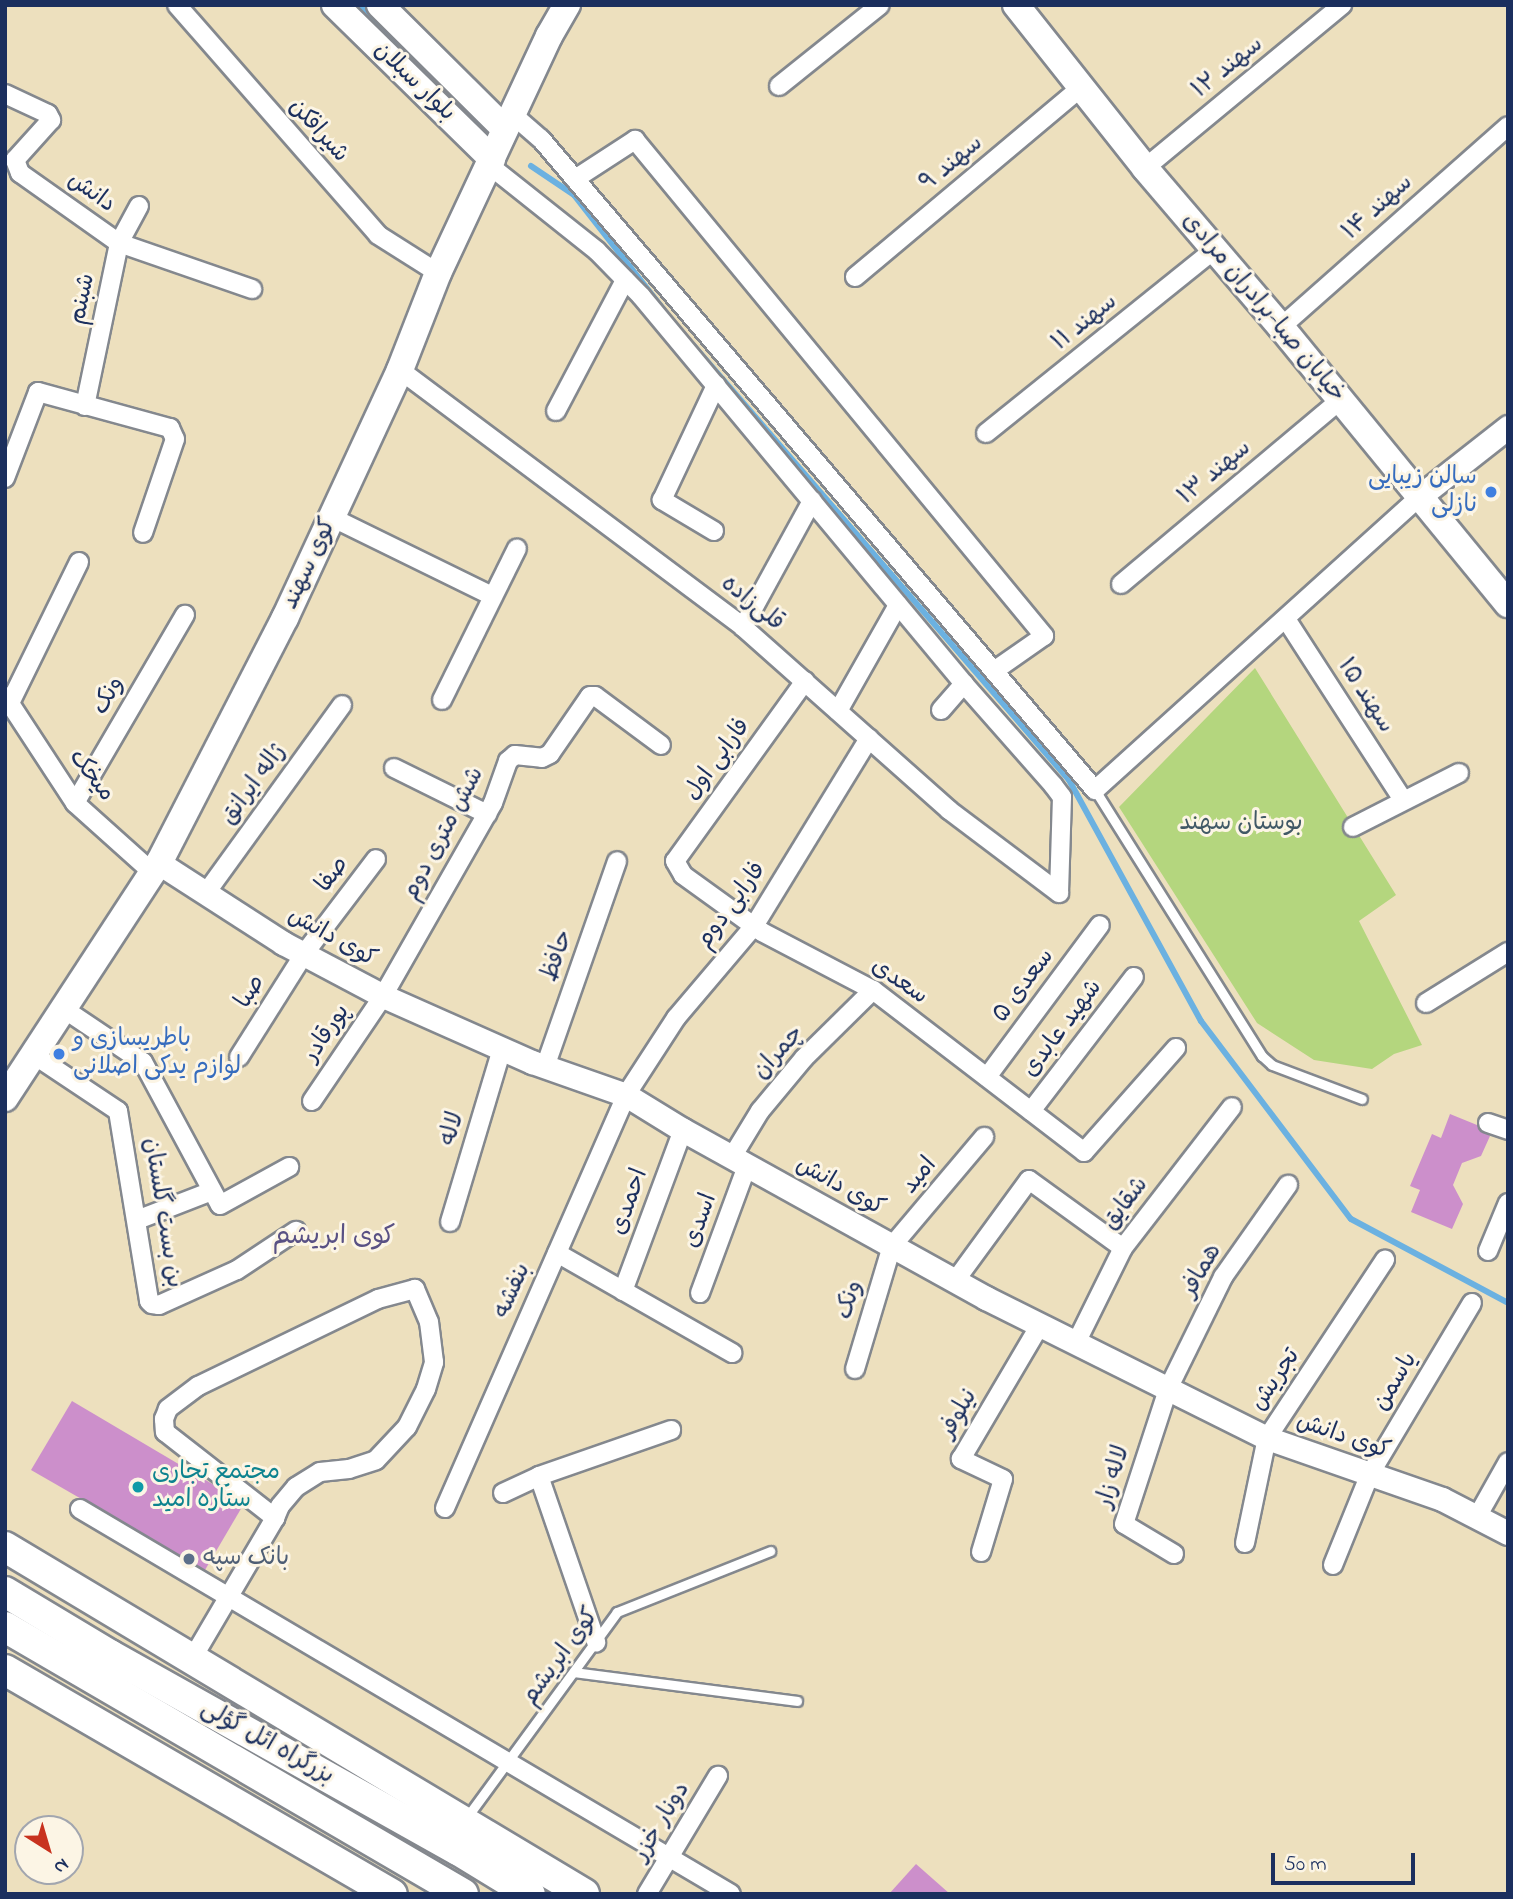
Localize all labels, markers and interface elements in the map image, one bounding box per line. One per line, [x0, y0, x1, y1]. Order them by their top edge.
street label: سهند ۱۲ [1187, 31, 1269, 105]
street label: بلوار سبلان [367, 36, 461, 128]
street label: شیر‌افکن [282, 93, 354, 169]
street label: سهند ۹ [915, 129, 989, 199]
street label: دانش [61, 166, 121, 220]
street label: سهند ۱۴ [1337, 169, 1419, 247]
street label: خیابان صبا-برادران مرادی [1175, 207, 1351, 409]
street label: شبنم [64, 271, 102, 327]
street label: سهند ۱۱ [1047, 288, 1123, 358]
street label: سهند ۱۳ [1173, 434, 1257, 512]
place label: سالن زیبایی نازلی [1368, 464, 1477, 520]
marker: سالن زیبایی نازلی [1483, 484, 1499, 500]
street label: کوی سهند [276, 514, 344, 614]
street label: قلی‌زاده [715, 570, 789, 638]
street label: سهند ۱۵ [1330, 653, 1400, 739]
street label: ونک [87, 672, 131, 720]
street label: فارابی اول [679, 713, 757, 807]
street label: ژاله ایرانق [215, 739, 293, 831]
street label: میخک [62, 744, 120, 808]
street label: شش متری دوم [397, 763, 491, 905]
park label: بوستان سهند [1179, 810, 1303, 838]
street label: صفا [310, 851, 356, 899]
street label: فارابی دوم [691, 857, 773, 955]
street label: کوی دانش [282, 902, 382, 974]
street label: حافظ [536, 926, 580, 986]
street label: سعدی ۵ [987, 943, 1061, 1029]
street label: سعدی [865, 953, 933, 1011]
street label: صبا [230, 970, 272, 1014]
street label: شهید عابدی [1017, 974, 1109, 1084]
street label: پورقادر [297, 999, 357, 1069]
street label: چمران [747, 1020, 811, 1086]
place label: باطریسازی و لوازم یدکی اصلانی [73, 1026, 241, 1082]
marker: باطریسازی و لوازم یدکی اصلانی [51, 1046, 67, 1062]
street label: لاله [434, 1109, 472, 1149]
street label: بن بست گلستان [136, 1136, 188, 1290]
street label: کوی دانش [790, 1151, 890, 1223]
street label: امید [896, 1152, 944, 1200]
street label: احمدی [605, 1165, 655, 1239]
street label: شقایق [1097, 1172, 1155, 1236]
street label: اسدی [678, 1190, 724, 1252]
district label: کوی ابریشم [273, 1222, 395, 1254]
street label: همافر [1175, 1239, 1229, 1303]
street label: بنفشه [488, 1259, 538, 1323]
street label: ونک [831, 1277, 869, 1323]
street label: تجریش [1245, 1343, 1307, 1417]
street label: یاسمن [1367, 1348, 1425, 1416]
street label: نیلوفر [934, 1384, 984, 1444]
street label: کوی دانش [1292, 1408, 1394, 1466]
street label: لاله زار [1091, 1442, 1137, 1512]
place label: مجتمع تجاری ستاره امید [152, 1459, 280, 1515]
marker: مجتمع تجاری ستاره امید [130, 1479, 146, 1495]
place label: بانک سپه [203, 1545, 289, 1573]
marker: بانک سپه [181, 1551, 197, 1567]
street label: کوی ابریشم [516, 1603, 606, 1711]
street label: بزرگراه ائل گؤلی [195, 1695, 339, 1791]
street label: دونار خزر [627, 1777, 697, 1867]
north arrow [14, 1815, 84, 1885]
scale bar [1275, 1840, 1418, 1884]
text: 50 m [1284, 1850, 1327, 1880]
text: N [47, 1851, 74, 1880]

